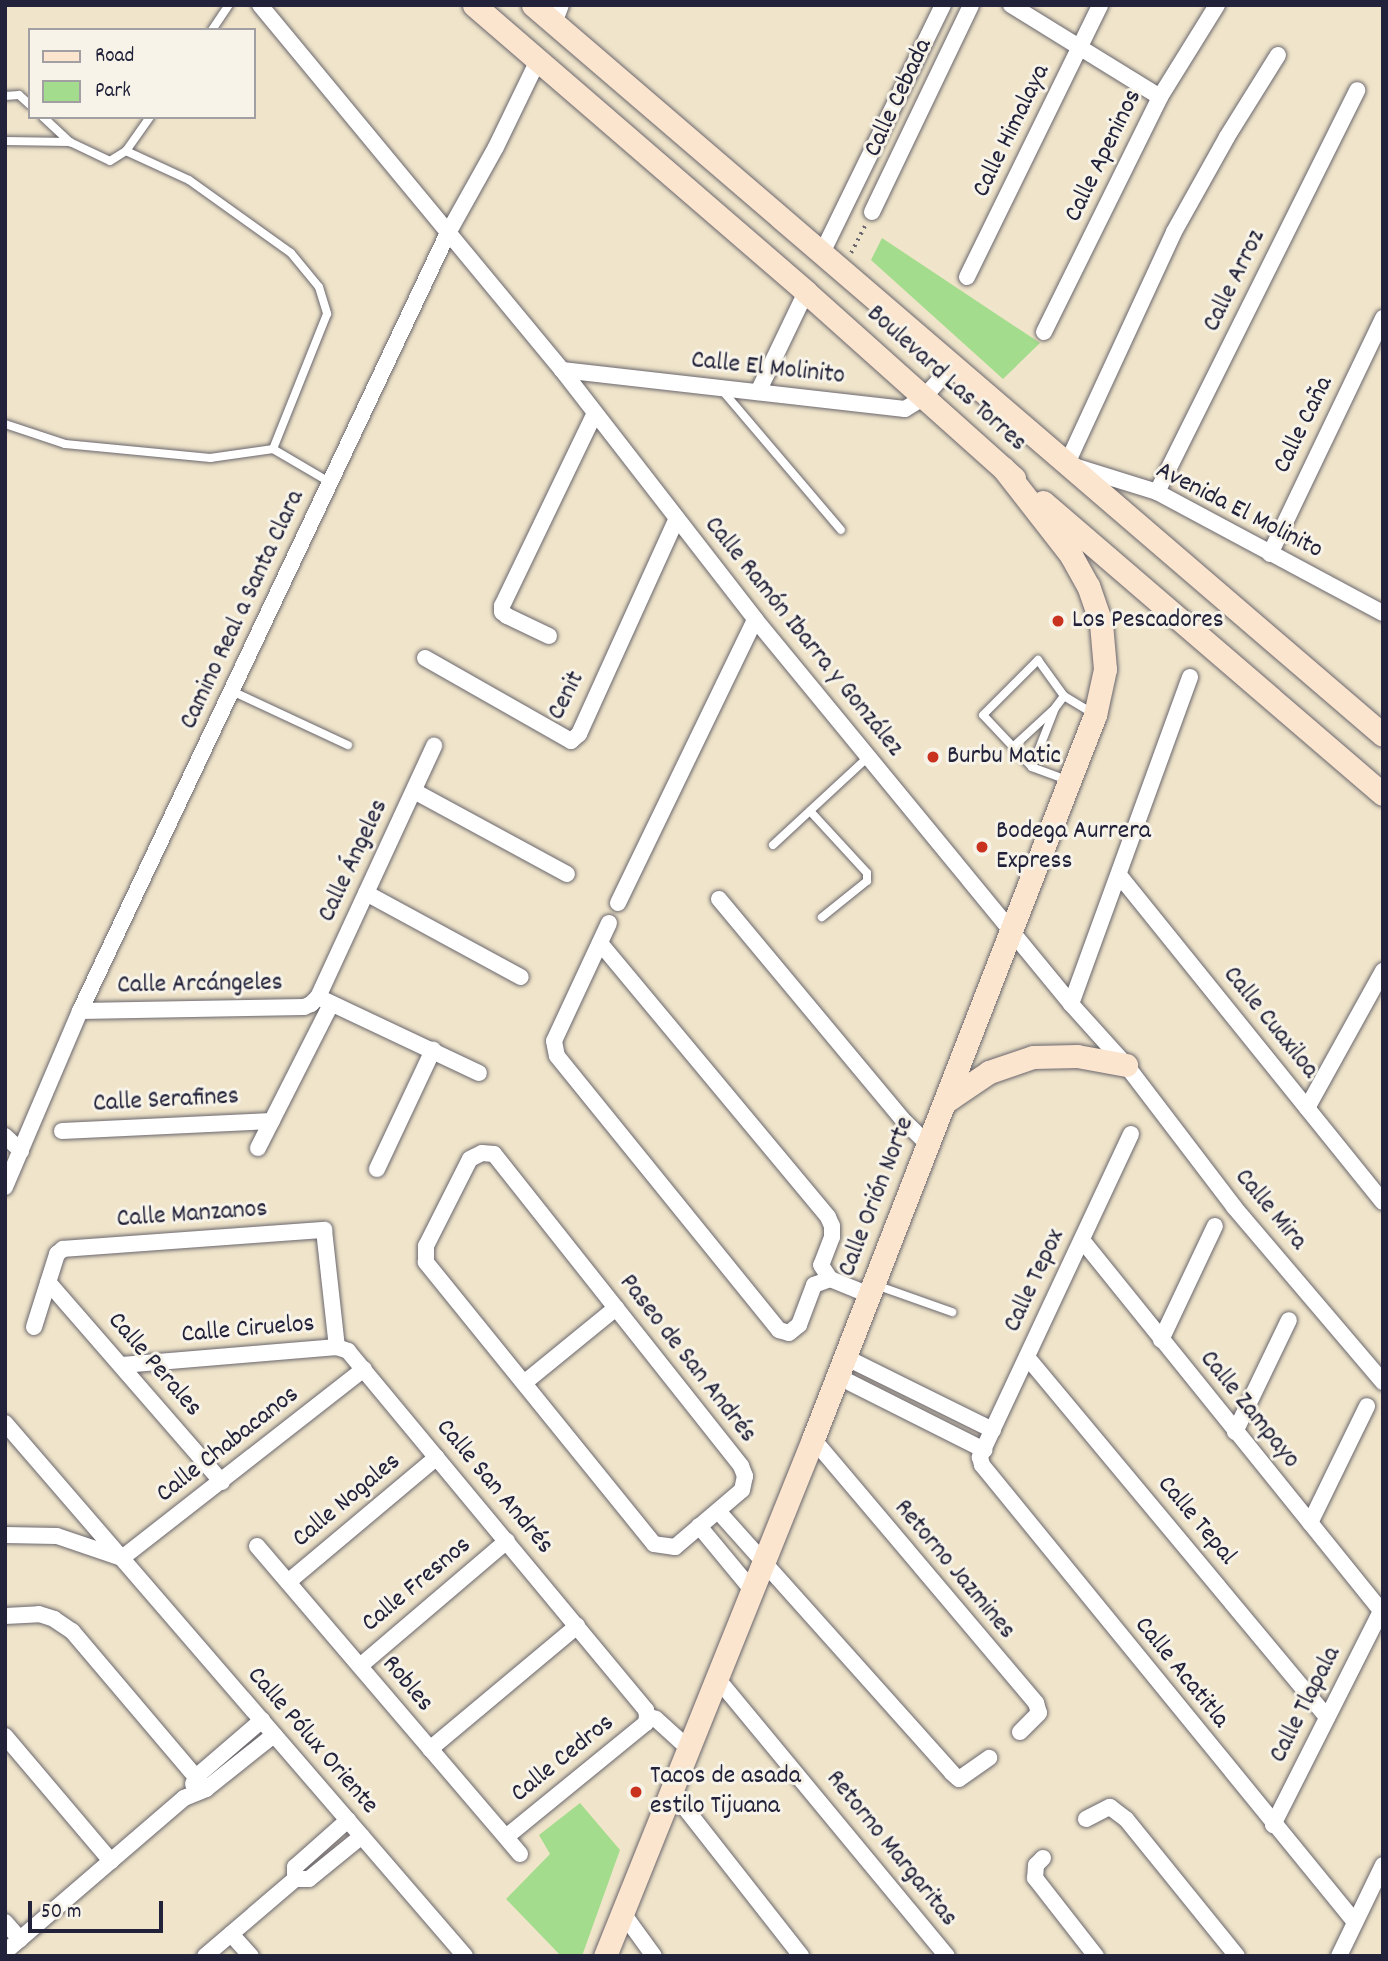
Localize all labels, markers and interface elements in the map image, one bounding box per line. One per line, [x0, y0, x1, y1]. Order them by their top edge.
legend [28, 28, 256, 119]
street label: Calle Cebada [858, 34, 940, 162]
text: Road [95, 42, 134, 72]
street label: Calle Himalaya [966, 59, 1058, 203]
text: Park [95, 77, 131, 107]
street label: Calle Apeninos [1058, 85, 1150, 227]
street label: Calle Arroz [1197, 225, 1273, 337]
street label: Boulevard Las Torres [860, 299, 1032, 459]
street label: Calle El Molinito [690, 345, 846, 393]
street label: Calle Caña [1267, 371, 1341, 479]
street label: Avenida El Molinito [1150, 456, 1328, 566]
street label: Camino Real a Santa Clara [174, 485, 312, 735]
street label: Calle Ramón Ibarra y González [697, 511, 909, 763]
place label: Los Pescadores [1072, 605, 1224, 637]
marker: Los Pescadores [1050, 613, 1066, 629]
street label: Cenit [542, 666, 592, 726]
place label: Burbu Matic [947, 741, 1061, 773]
marker: Burbu Matic [925, 749, 941, 765]
street label: Calle Ángeles [312, 795, 396, 927]
place label: Bodega Aurrera Express [996, 816, 1151, 878]
marker: Bodega Aurrera Express [974, 839, 990, 855]
street label: Calle Cuaxiloa [1215, 961, 1325, 1085]
street label: Calle Arcángeles [117, 968, 283, 1002]
street label: Calle Serafines [92, 1082, 240, 1120]
street label: Calle Orión Norte [832, 1113, 922, 1281]
street label: Calle Mira [1227, 1163, 1313, 1257]
street label: Calle Manzanos [116, 1194, 268, 1236]
street label: Calle Tepox [998, 1225, 1072, 1337]
street label: Paseo de San Andrés [612, 1268, 762, 1450]
street label: Calle Perales [100, 1306, 208, 1424]
street label: Calle Ciruelos [180, 1309, 316, 1351]
street label: Calle Zampayo [1192, 1345, 1306, 1475]
street label: Calle Chabacanos [150, 1380, 306, 1510]
street label: Calle San Andrés [428, 1413, 560, 1561]
street label: Calle Nogales [287, 1447, 407, 1555]
street label: Calle Tepal [1150, 1470, 1242, 1572]
street label: Retorno Jazmines [886, 1494, 1022, 1646]
street label: Calle Fresnos [356, 1530, 478, 1640]
street label: Calle Acatitla [1127, 1611, 1235, 1735]
street label: Calle Tlapala [1263, 1642, 1349, 1768]
street label: Robles [374, 1649, 440, 1719]
street label: Calle Pólux Oriente [240, 1661, 384, 1821]
street label: Calle Cedros [505, 1708, 621, 1810]
place label: Tacos de asada estilo Tijuana [650, 1761, 801, 1823]
street label: Retorno Margaritas [818, 1764, 964, 1934]
marker: Tacos de asada estilo Tijuana [628, 1784, 644, 1800]
scale bar [32, 1888, 166, 1932]
text: 50 m [41, 1898, 81, 1928]

